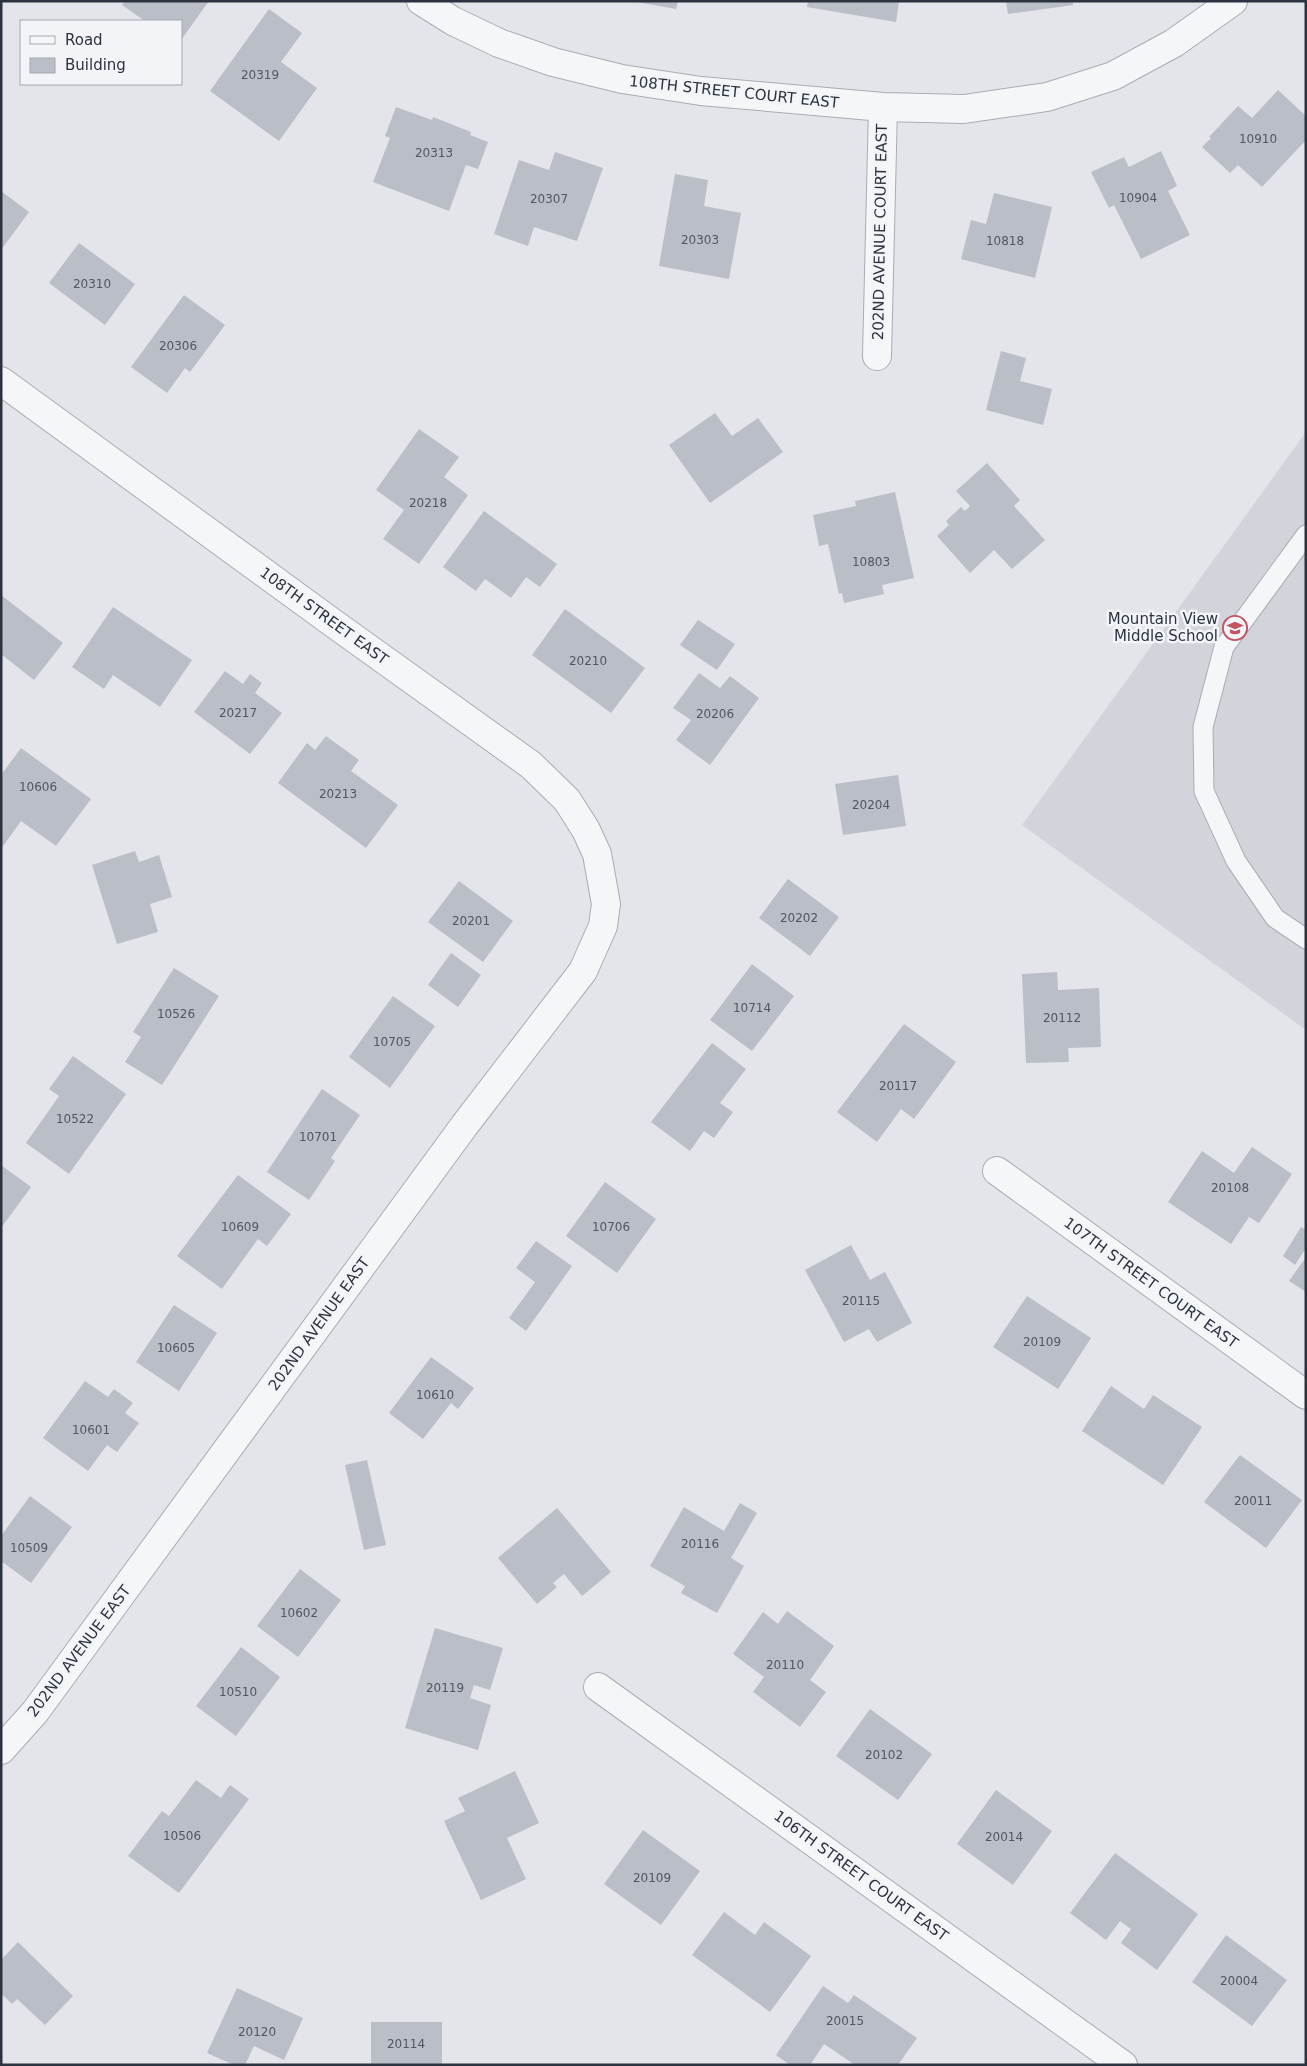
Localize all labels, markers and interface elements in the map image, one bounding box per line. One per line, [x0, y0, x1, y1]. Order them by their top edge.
legend [20, 20, 182, 85]
text: Road [65, 31, 103, 49]
text: Building [65, 56, 126, 74]
house number: 20319 [241, 68, 279, 82]
street label: 108TH STREET COURT EAST [628, 72, 841, 112]
street label: 202ND AVENUE COURT EAST [869, 123, 891, 340]
house number: 10910 [1239, 132, 1277, 146]
house number: 20313 [415, 146, 453, 160]
house number: 10904 [1119, 191, 1157, 205]
house number: 20307 [530, 192, 568, 206]
house number: 20303 [681, 233, 719, 247]
house number: 10818 [986, 234, 1024, 248]
house number: 20310 [73, 277, 111, 291]
house number: 20306 [159, 339, 197, 353]
house number: 20218 [409, 496, 447, 510]
house number: 10803 [852, 555, 890, 569]
street label: 108TH STREET EAST [256, 563, 392, 669]
place label: Mountain View Middle School [1108, 610, 1218, 645]
school or university icon: Mountain View Middle School [1222, 615, 1248, 641]
house number: 20210 [569, 654, 607, 668]
house number: 20217 [219, 706, 257, 720]
house number: 20206 [696, 707, 734, 721]
house number: 10606 [19, 780, 57, 794]
house number: 20213 [319, 787, 357, 801]
house number: 20204 [852, 798, 890, 812]
house number: 20202 [780, 911, 818, 925]
house number: 20201 [452, 914, 490, 928]
house number: 10714 [733, 1001, 771, 1015]
house number: 10526 [157, 1007, 195, 1021]
house number: 20112 [1043, 1011, 1081, 1025]
house number: 10705 [373, 1035, 411, 1049]
house number: 20117 [879, 1079, 917, 1093]
house number: 10522 [56, 1112, 94, 1126]
house number: 10701 [299, 1130, 337, 1144]
house number: 20108 [1211, 1181, 1249, 1195]
street label: 107TH STREET COURT EAST [1060, 1214, 1242, 1353]
house number: 10609 [221, 1220, 259, 1234]
house number: 10706 [592, 1220, 630, 1234]
street label: 202ND AVENUE EAST [265, 1253, 374, 1394]
house number: 20115 [842, 1294, 880, 1308]
house number: 20109 [1023, 1335, 1061, 1349]
house number: 10605 [157, 1341, 195, 1355]
house number: 10610 [416, 1388, 454, 1402]
house number: 10601 [72, 1423, 110, 1437]
house number: 20011 [1234, 1494, 1272, 1508]
house number: 20116 [681, 1537, 719, 1551]
house number: 10509 [10, 1541, 48, 1555]
street label: 202ND AVENUE EAST [24, 1581, 135, 1720]
house number: 10602 [280, 1606, 318, 1620]
house number: 20110 [766, 1658, 804, 1672]
house number: 20119 [426, 1681, 464, 1695]
house number: 10510 [219, 1685, 257, 1699]
house number: 20102 [865, 1748, 903, 1762]
street label: 106TH STREET COURT EAST [770, 1807, 952, 1946]
house number: 10506 [163, 1829, 201, 1843]
house number: 20014 [985, 1830, 1023, 1844]
house number: 20109 [633, 1871, 671, 1885]
house number: 20004 [1220, 1974, 1258, 1988]
house number: 20015 [826, 2014, 864, 2028]
house number: 20120 [238, 2025, 276, 2039]
house number: 20114 [387, 2037, 425, 2051]

